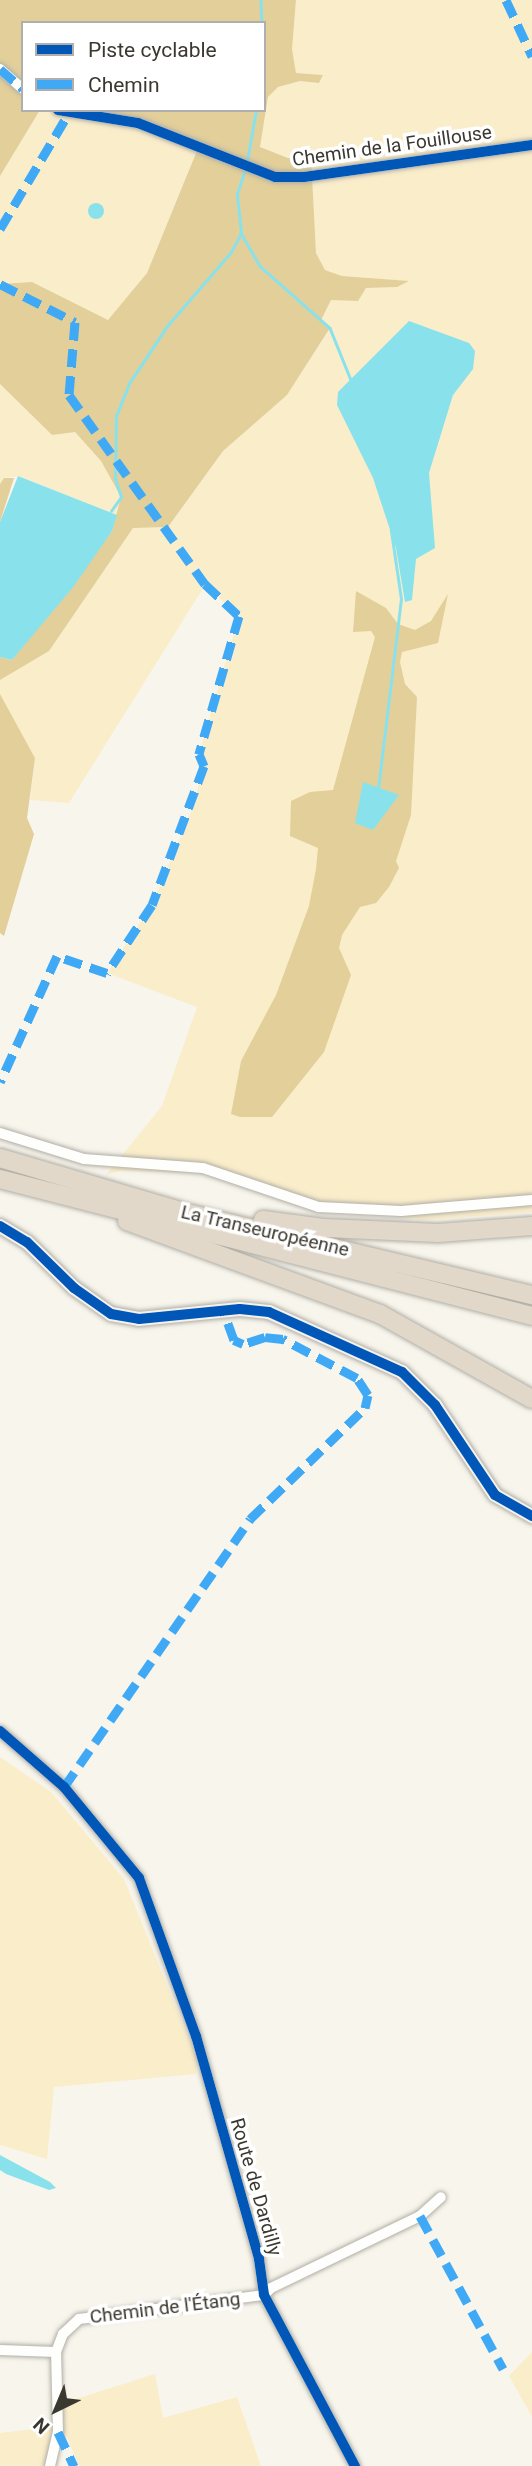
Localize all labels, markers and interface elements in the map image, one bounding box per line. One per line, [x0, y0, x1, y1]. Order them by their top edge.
legend [21, 21, 266, 112]
text: Piste cyclable [88, 38, 217, 62]
text: Chemin [88, 73, 160, 97]
street label: Chemin de la Fouillouse [291, 121, 493, 171]
street label: La Transeuropéenne [179, 1201, 351, 1261]
street label: Route de Dardilly [225, 2116, 287, 2258]
street label: Chemin de l'Étang [88, 2287, 242, 2329]
north arrow [21, 2375, 91, 2445]
text: N [29, 2413, 54, 2439]

